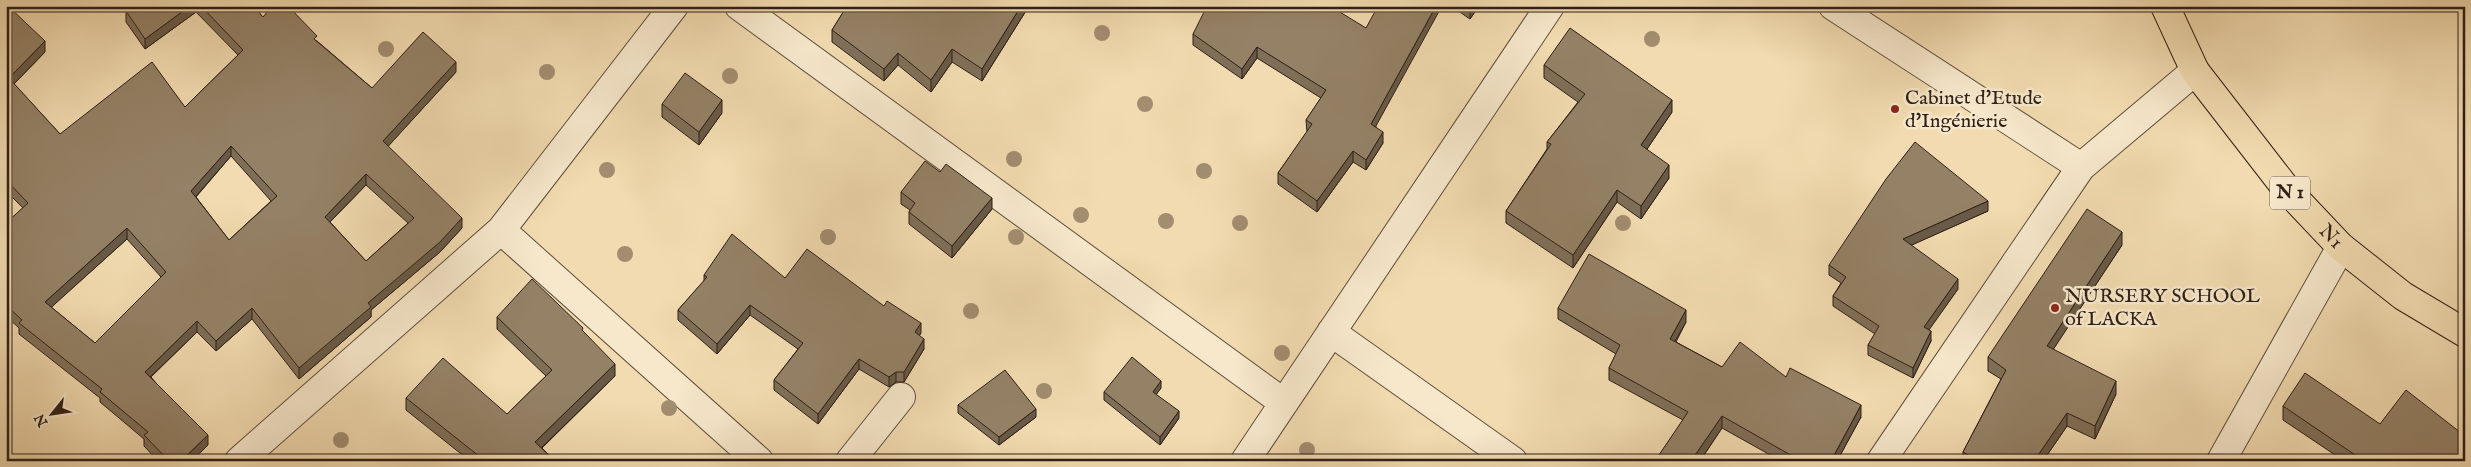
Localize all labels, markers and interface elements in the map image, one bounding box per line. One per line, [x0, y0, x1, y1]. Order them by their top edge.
place label: Cabinet d'Etude d'Ingénierie [1905, 86, 2042, 134]
marker: Cabinet d'Etude d'Ingénierie [1889, 103, 1901, 115]
road number: N 1 [2270, 177, 2310, 210]
street label: N1 [2313, 219, 2349, 254]
place label: NURSERY SCHOOL of LACKA [2065, 284, 2261, 332]
marker: NURSERY SCHOOL of LACKA [2049, 302, 2061, 314]
north arrow [28, 390, 78, 440]
text: N [31, 410, 53, 431]

